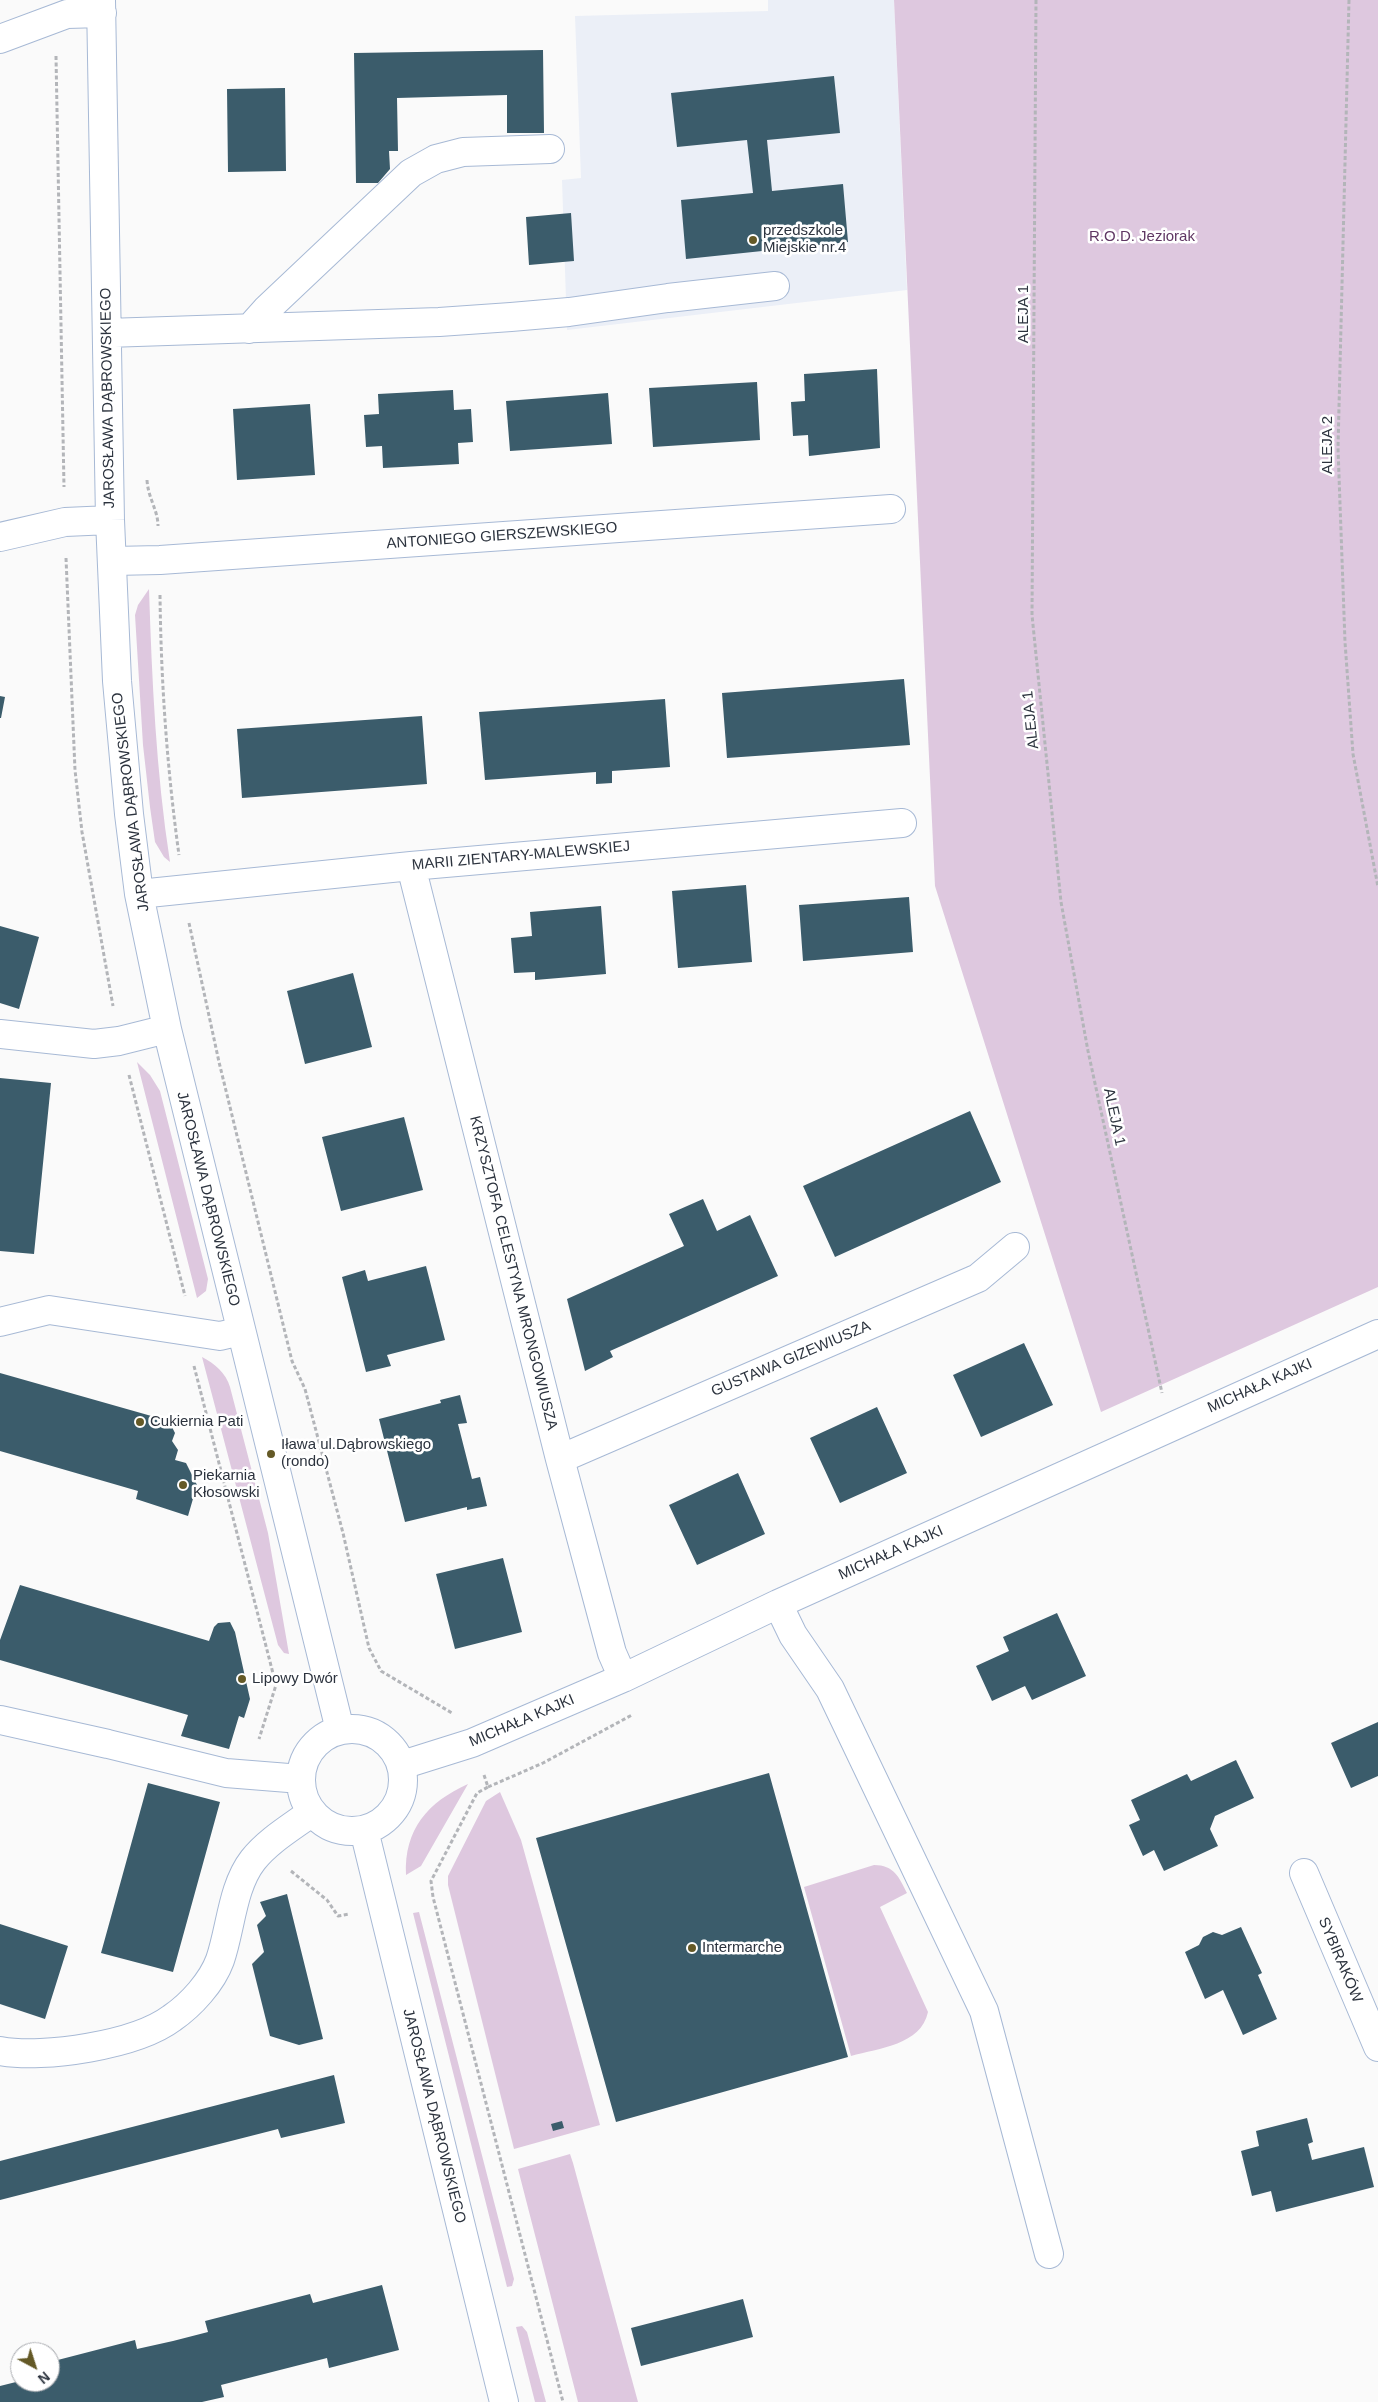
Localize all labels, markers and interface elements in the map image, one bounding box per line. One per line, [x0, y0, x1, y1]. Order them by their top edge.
place label: przedszkole Miejskie nr.4 [763, 222, 846, 257]
park label: R.O.D. Jeziorak [1089, 228, 1195, 246]
marker: przedszkole Miejskie nr.4 [747, 234, 759, 246]
street label: ALEJA 1 [1015, 285, 1033, 343]
street label: JAROSŁAWA DĄBROWSKIEGO [97, 288, 119, 508]
street label: ALEJA 2 [1319, 416, 1337, 474]
street label: ANTONIEGO GIERSZEWSKIEGO [386, 519, 618, 553]
street label: ALEJA 1 [1019, 690, 1043, 750]
street label: JAROSŁAWA DĄBROWSKIEGO [109, 691, 153, 913]
street label: MARII ZIENTARY-MALEWSKIEJ [411, 837, 631, 875]
street label: ALEJA 1 [1099, 1087, 1129, 1147]
street label: JAROSŁAWA DĄBROWSKIEGO [173, 1090, 243, 1308]
street label: KRZYSZTOFA CELESTYNA MRONGOWIUSZA [465, 1114, 561, 1432]
street label: GUSTAWA GIZEWIUSZA [709, 1317, 873, 1401]
street label: MICHAŁA KAJKI [1205, 1355, 1315, 1417]
place label: Cukiernia Pati [150, 1413, 243, 1431]
marker: Cukiernia Pati [134, 1416, 146, 1428]
place label: Iława ul.Dąbrowskiego (rondo) [281, 1436, 431, 1471]
marker: Iława ul.Dąbrowskiego (rondo) [265, 1448, 277, 1460]
place label: Piekarnia Kłosowski [193, 1467, 260, 1502]
marker: Piekarnia Kłosowski [177, 1479, 189, 1491]
street label: MICHAŁA KAJKI [836, 1522, 946, 1584]
place label: Lipowy Dwór [252, 1670, 338, 1688]
marker: Lipowy Dwór [236, 1673, 248, 1685]
street label: MICHAŁA KAJKI [467, 1691, 577, 1751]
street label: SYBIRAKÓW [1314, 1915, 1366, 2005]
place label: Intermarche [702, 1939, 782, 1957]
marker: Intermarche [686, 1942, 698, 1954]
street label: JAROSŁAWA DĄBROWSKIEGO [399, 2007, 469, 2225]
north arrow [10, 2342, 60, 2392]
text: N [35, 2368, 53, 2387]

